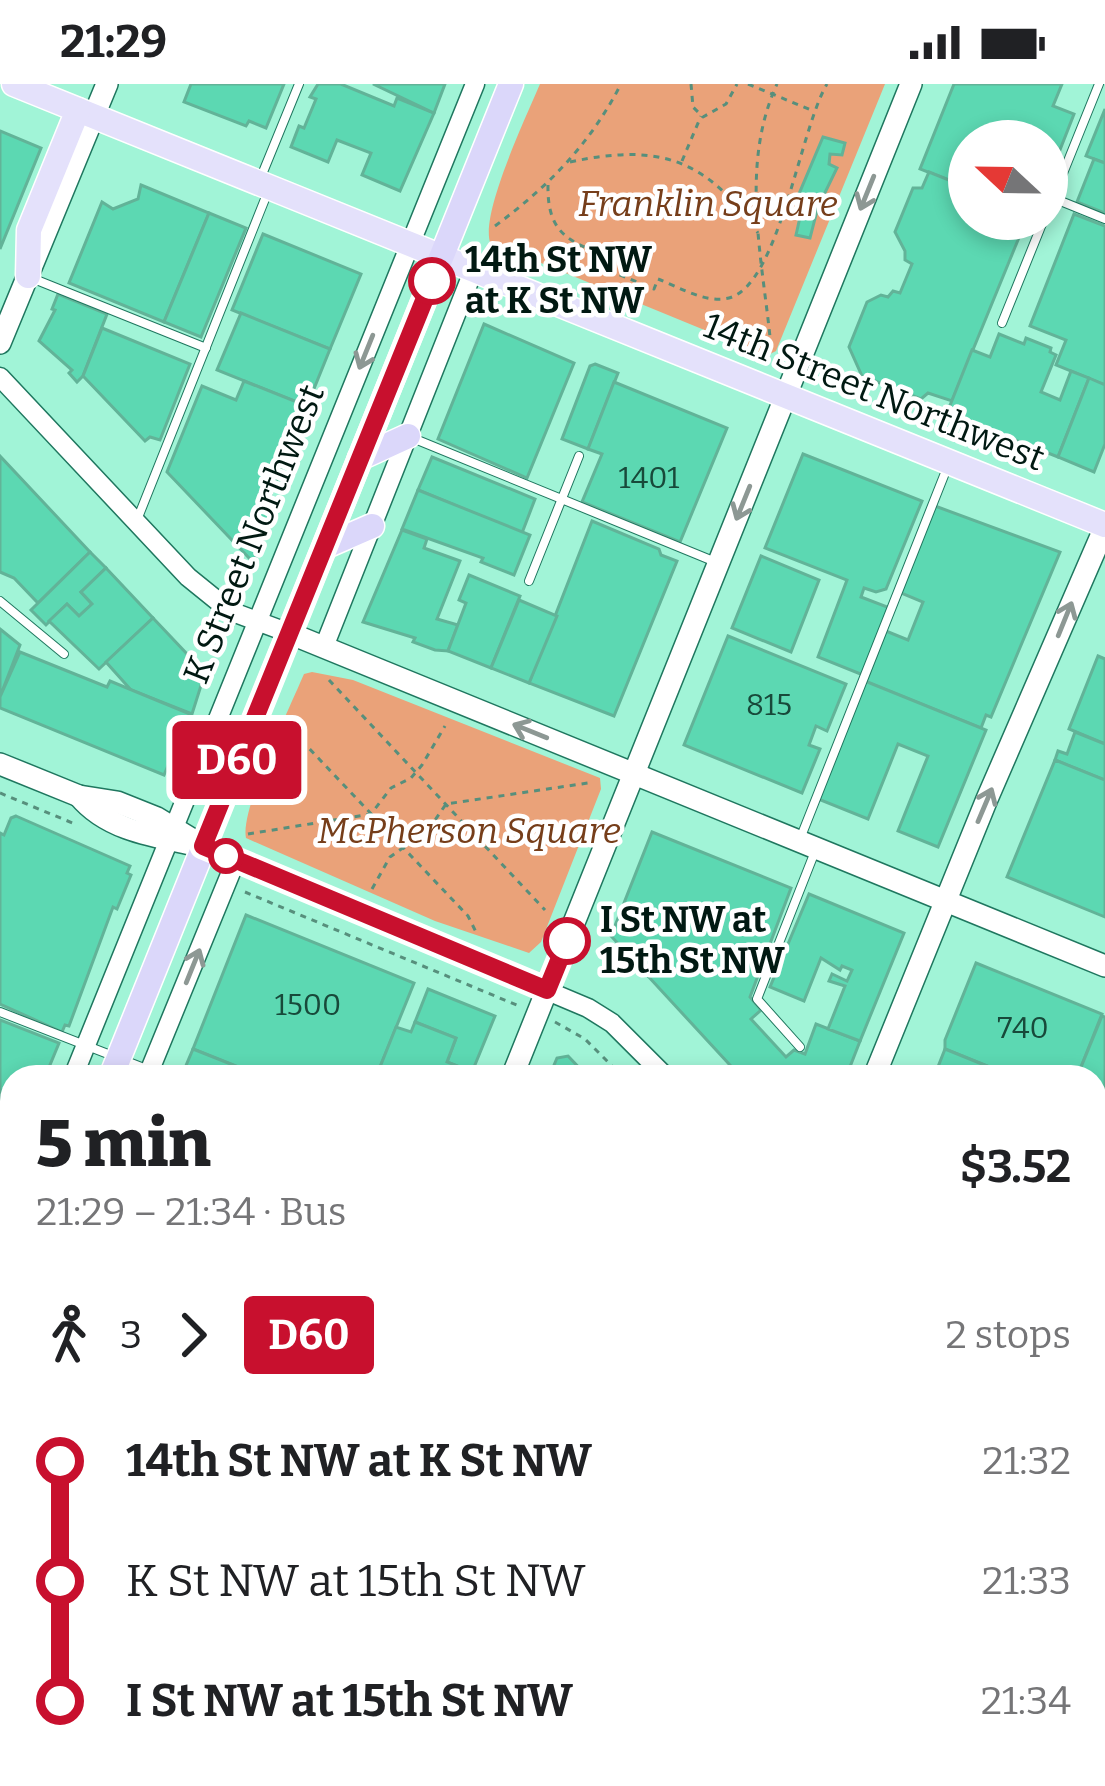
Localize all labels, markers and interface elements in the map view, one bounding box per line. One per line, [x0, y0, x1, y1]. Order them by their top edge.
text: 21:29 [60, 15, 167, 69]
north arrow [948, 120, 1068, 240]
map controls [948, 120, 1068, 240]
one-way arrow [855, 173, 877, 210]
park label: Franklin Square [578, 182, 838, 226]
place label: 14th St NW at K St NW [465, 238, 652, 323]
marker: 14th St NW at K St NW [410, 259, 454, 303]
street label: 14th Street Northwest [697, 304, 1051, 480]
one-way arrow [354, 332, 375, 369]
street label: K Street Northwest [174, 378, 334, 690]
house number: 1401 [618, 460, 680, 496]
one-way arrow [731, 484, 752, 521]
one-way arrow [1056, 601, 1078, 638]
house number: 815 [746, 687, 792, 723]
one-way arrow [512, 719, 549, 740]
line badge: D60 [168, 721, 306, 799]
text: D60 [196, 735, 278, 785]
one-way arrow [976, 787, 997, 824]
park label: McPherson Square [317, 809, 621, 853]
unlabelled marker [210, 840, 242, 872]
place label: I St NW at 15th St NW [600, 898, 785, 983]
marker: I St NW at 15th St NW [545, 919, 589, 963]
one-way arrow [184, 948, 205, 985]
house number: 1500 [275, 987, 341, 1023]
house number: 740 [997, 1010, 1049, 1046]
text: 5 min [36, 1104, 211, 1183]
text: $3.52 [960, 1140, 1071, 1194]
text: 21:29 – 21:34 · Bus [36, 1189, 347, 1235]
icon: walk [36, 1302, 102, 1368]
icon: forward [160, 1302, 226, 1368]
text: D60 [268, 1310, 350, 1360]
text: 3 [120, 1312, 142, 1358]
text: 2 stops [945, 1312, 1071, 1358]
text: 14th St NW at K St NW [126, 1434, 592, 1488]
text: 21:32 [982, 1438, 1071, 1484]
text: K St NW at 15th St NW [126, 1554, 586, 1608]
text: 21:33 [982, 1558, 1071, 1604]
text: I St NW at 15th St NW [126, 1674, 573, 1728]
text: 21:34 [981, 1678, 1071, 1724]

